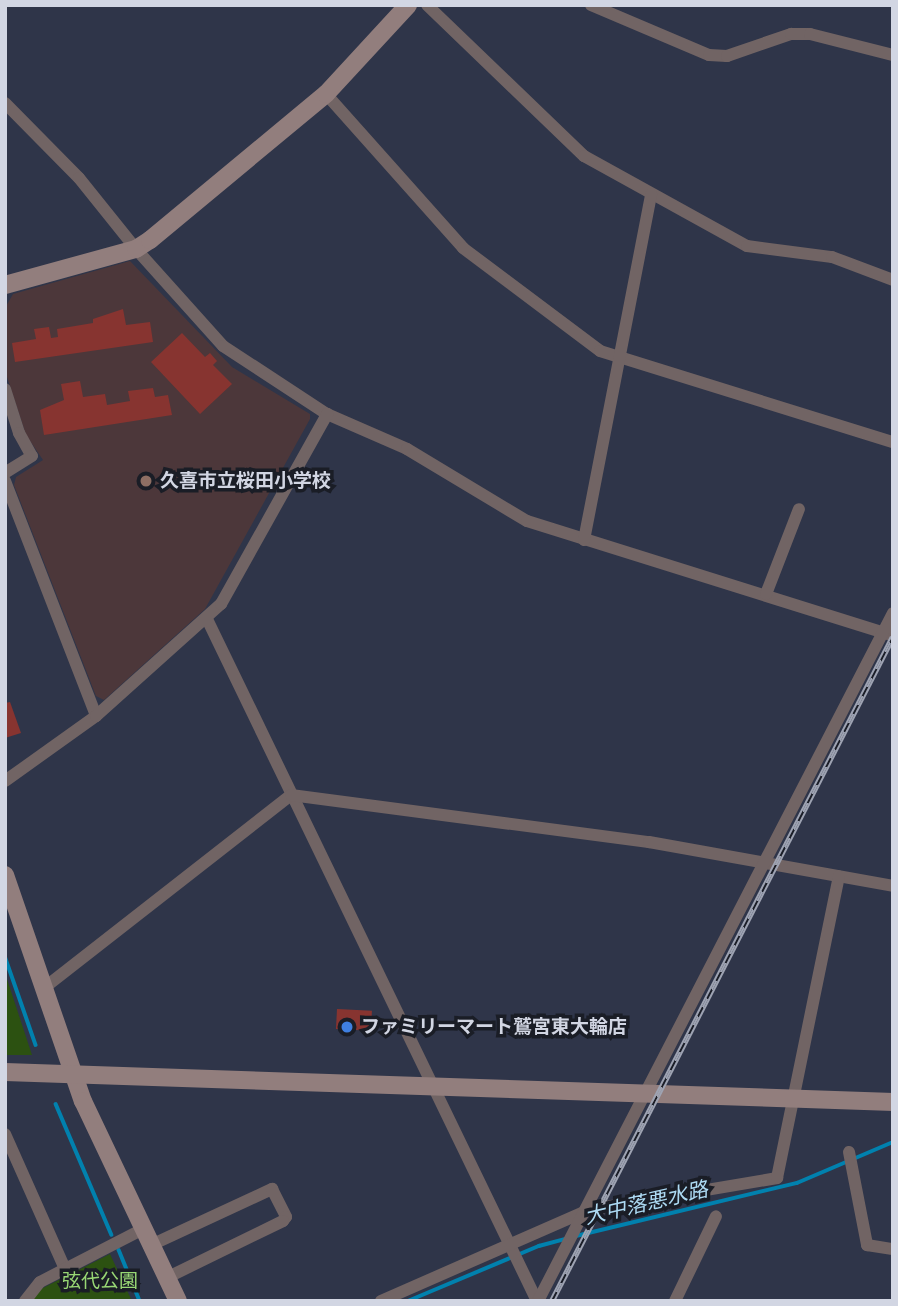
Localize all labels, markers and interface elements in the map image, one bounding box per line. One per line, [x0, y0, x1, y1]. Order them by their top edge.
place label: 久喜市立桜田小学校 [160, 470, 331, 492]
marker: 久喜市立桜田小学校 [138, 473, 154, 489]
place label: ファミリーマート鷲宮東大輪店 [361, 1016, 627, 1038]
marker: ファミリーマート鷲宮東大輪店 [339, 1019, 355, 1035]
water label: 大中落悪水路 [582, 1177, 710, 1229]
park label: 弦代公園 [62, 1270, 138, 1292]

